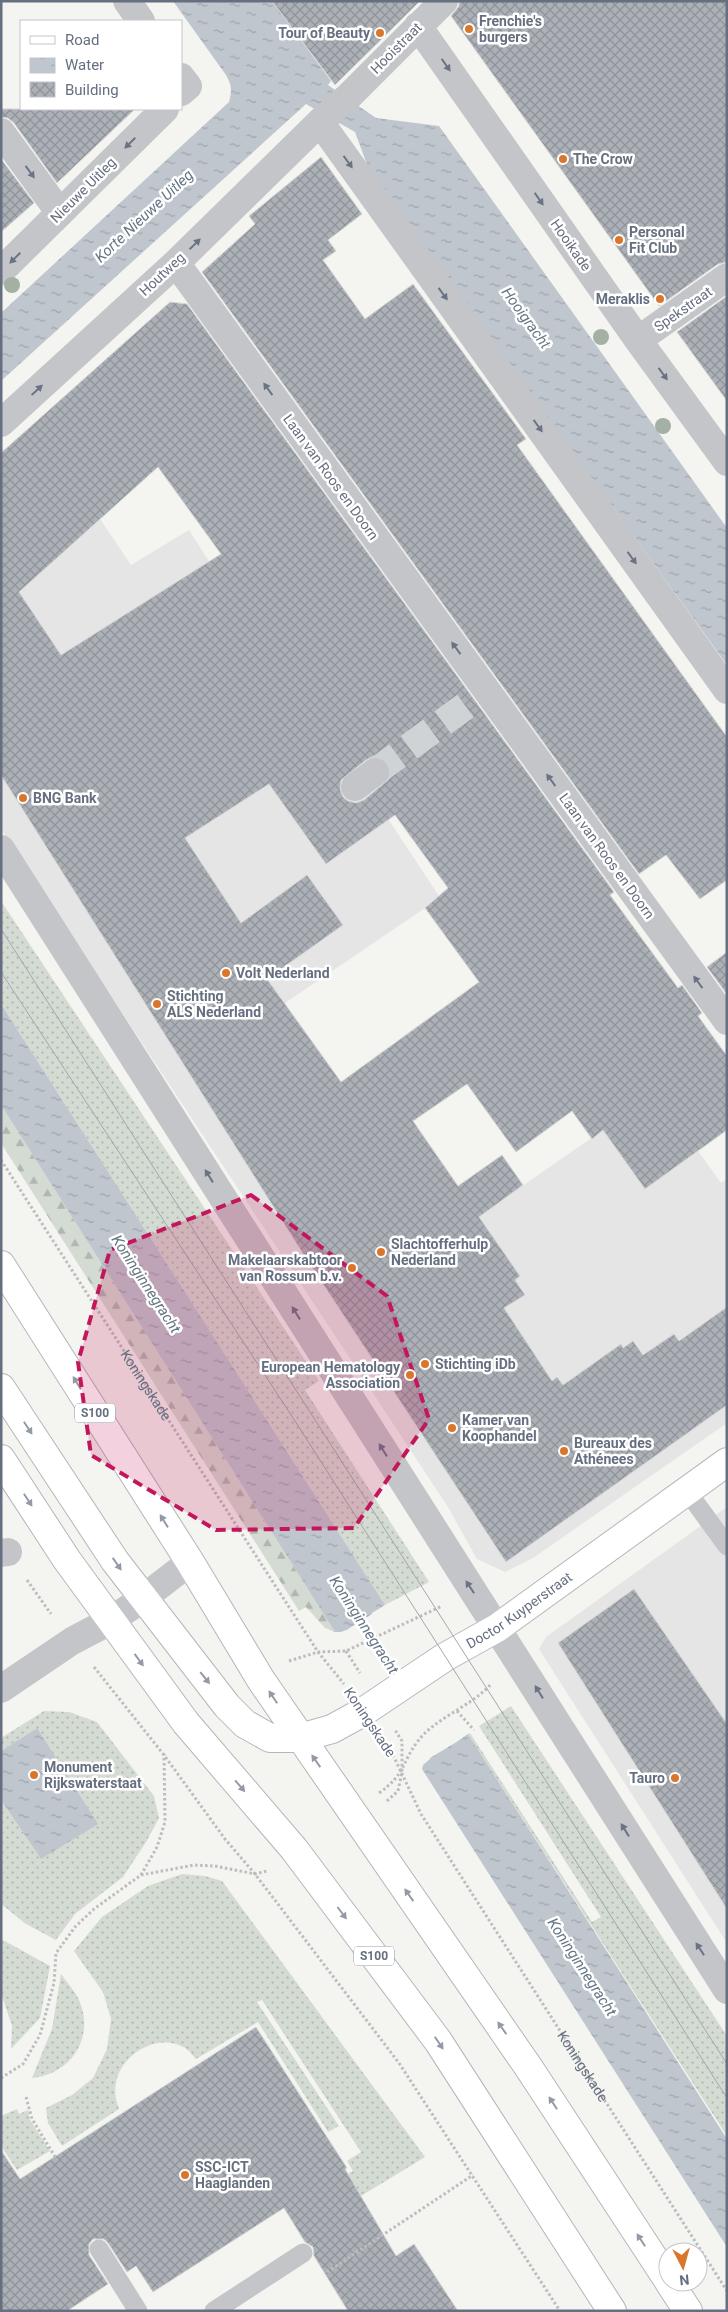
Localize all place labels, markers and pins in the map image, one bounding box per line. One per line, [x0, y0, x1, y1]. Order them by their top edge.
place label: Frenchie's burgers [479, 13, 542, 45]
marker: Frenchie's burgers [463, 23, 475, 35]
place label: Tour of Beauty [278, 25, 371, 41]
marker: Tour of Beauty [374, 27, 386, 39]
place label: The Crow [573, 151, 634, 167]
marker: The Crow [557, 153, 569, 165]
place label: Personal Fit Club [629, 224, 685, 256]
marker: Personal Fit Club [613, 234, 625, 246]
place label: Meraklis [596, 291, 650, 307]
marker: Meraklis [654, 293, 666, 305]
place label: BNG Bank [33, 790, 97, 806]
marker: BNG Bank [17, 792, 29, 804]
place label: Volt Nederland [236, 965, 330, 981]
marker: Volt Nederland [220, 967, 232, 979]
place label: Stichting ALS Nederland [167, 988, 261, 1020]
marker: Stichting ALS Nederland [151, 998, 163, 1010]
place label: Slachtofferhulp Nederland [391, 1236, 488, 1268]
marker: Slachtofferhulp Nederland [375, 1246, 387, 1258]
place label: Makelaarskabtoor van Rossum b.v. [228, 1252, 342, 1284]
marker: Makelaarskabtoor van Rossum b.v. [346, 1262, 358, 1274]
place label: Stichting iDb [435, 1356, 516, 1372]
marker: Stichting iDb [419, 1358, 431, 1370]
place label: European Hematology Association [261, 1359, 401, 1391]
marker: European Hematology Association [404, 1369, 416, 1381]
place label: Kamer van Koophandel [462, 1412, 537, 1444]
marker: Kamer van Koophandel [446, 1422, 458, 1434]
place label: Bureaux des Athénees [574, 1435, 652, 1467]
marker: Bureaux des Athénees [558, 1445, 570, 1457]
place label: Monument Rijkswaterstaat [44, 1759, 142, 1791]
marker: Monument Rijkswaterstaat [28, 1769, 40, 1781]
place label: Tauro [629, 1770, 665, 1786]
marker: Tauro [669, 1772, 681, 1784]
place label: SSC-ICT Haaglanden [195, 2159, 270, 2191]
marker: SSC-ICT Haaglanden [179, 2169, 191, 2181]

